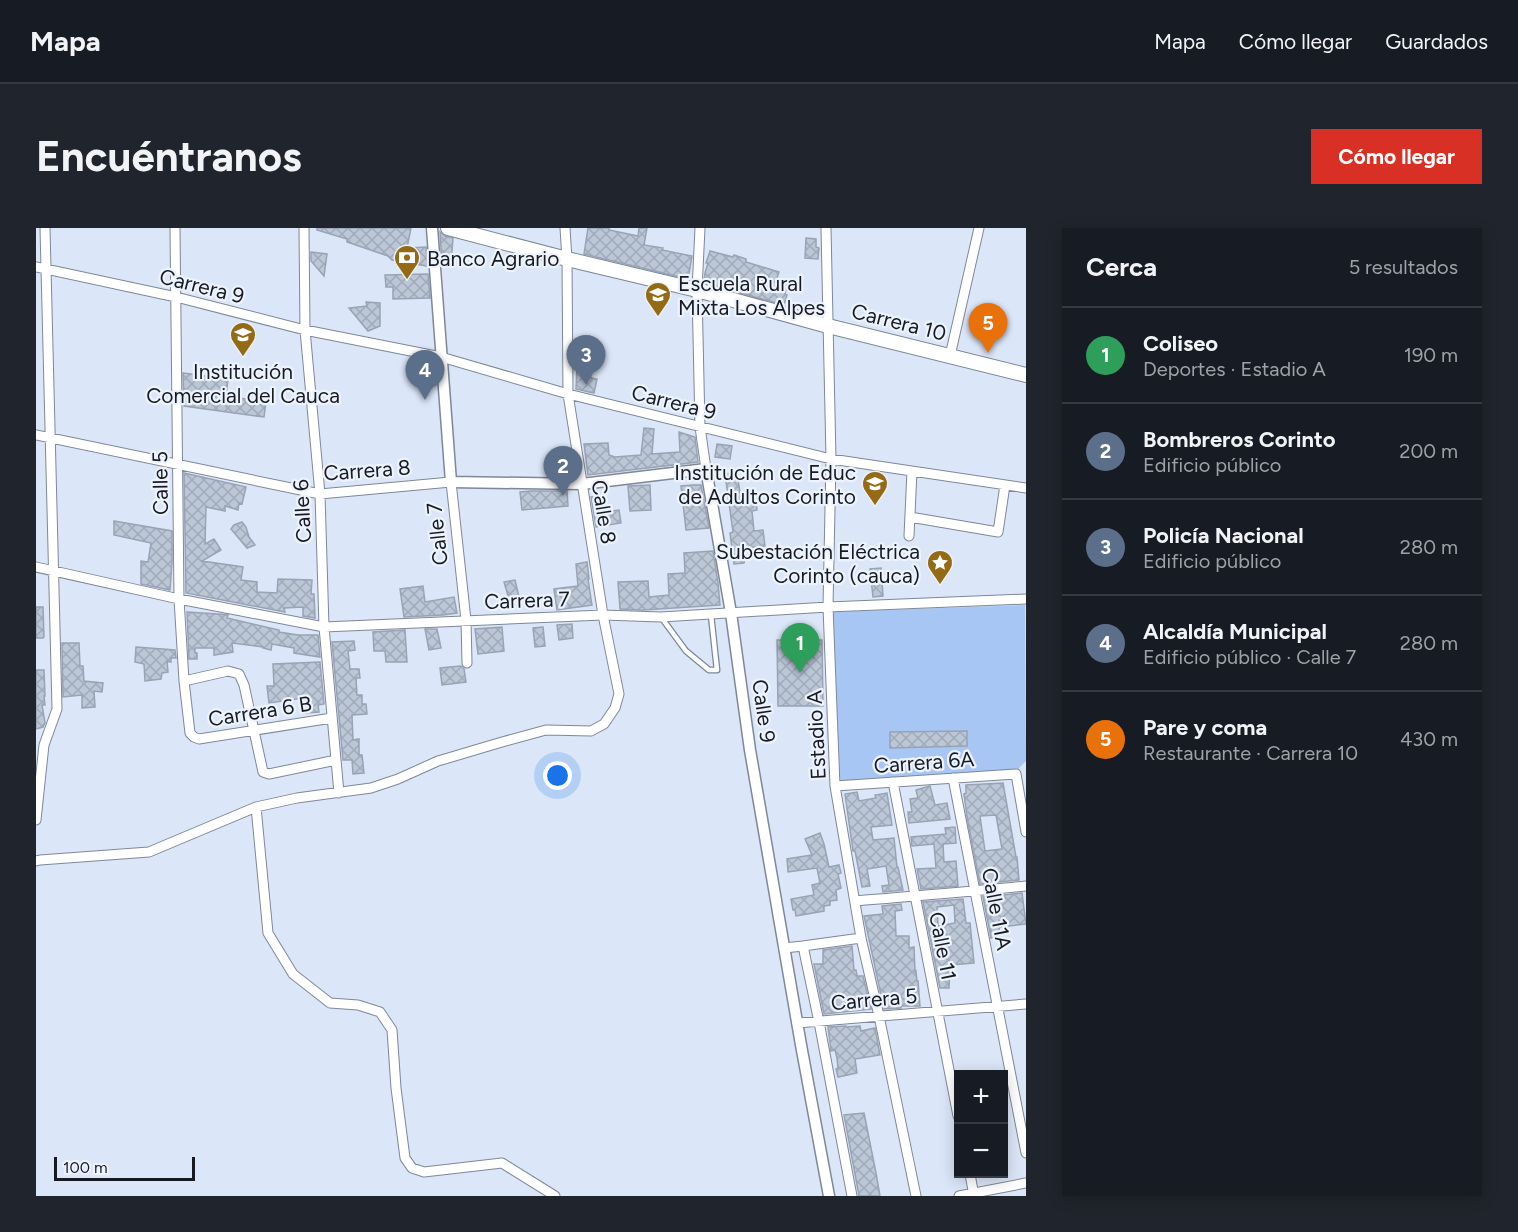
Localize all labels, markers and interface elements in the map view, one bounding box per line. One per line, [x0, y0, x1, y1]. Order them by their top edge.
text: Mapa [30, 24, 101, 58]
text: Mapa [1154, 29, 1206, 54]
text: Cómo llegar [1239, 29, 1352, 54]
text: Guardados [1385, 29, 1488, 54]
button: Cómo llegar [1311, 129, 1482, 184]
text: Encuéntranos [36, 131, 302, 182]
bank icon: Banco Agrario [392, 243, 422, 281]
place label: Banco Agrario [427, 246, 559, 271]
text: Cerca [1086, 251, 1157, 283]
text: 5 resultados [1349, 255, 1458, 279]
street label: Carrera 9 [157, 263, 247, 309]
place label: Escuela Rural Mixta Los Alpes [678, 271, 825, 320]
school or university icon: Escuela Rural Mixta Los Alpes [643, 280, 673, 318]
street label: Carrera 10 [849, 298, 949, 346]
pin: 5 [968, 304, 1008, 353]
school or university icon: Institución Comercial del Cauca [228, 320, 258, 358]
text: Coliseo [1143, 330, 1218, 357]
pin: 3 [566, 336, 606, 385]
text: 1 [1101, 343, 1110, 367]
text: 190 m [1404, 343, 1458, 367]
pin: 4 [406, 350, 444, 400]
text: Deportes · Estadio A [1143, 357, 1326, 381]
place label: Institución Comercial del Cauca [146, 359, 340, 408]
street label: Carrera 9 [629, 379, 719, 425]
text: Bombreros Corinto [1143, 426, 1335, 453]
text: 2 [1100, 439, 1111, 463]
text: 200 m [1399, 439, 1458, 463]
pin: 2 [544, 446, 582, 496]
street label: Calle 5 [147, 451, 173, 515]
text: Edificio público [1143, 453, 1281, 477]
street label: Carrera 8 [323, 454, 411, 486]
place label: Institución de Educ de Adultos Corinto [674, 460, 856, 509]
school or university icon: Institución de Educ de Adultos Corinto [860, 469, 890, 507]
street label: Calle 6 [288, 478, 316, 543]
street label: Calle 8 [587, 478, 621, 546]
street label: Calle 7 [421, 501, 453, 567]
text: Policía Nacional [1143, 522, 1304, 549]
text: 3 [1100, 535, 1111, 559]
text: 280 m [1400, 535, 1458, 559]
place label: Subestación Eléctrica Corinto (cauca) [716, 539, 920, 588]
place icon: Subestación Eléctrica Corinto (cauca) [925, 548, 955, 586]
text: Edificio público [1143, 549, 1281, 573]
street label: Carrera 7 [484, 586, 570, 614]
text: Alcaldía Municipal [1143, 618, 1327, 645]
pin: 1 [780, 624, 819, 673]
text: 4 [1099, 631, 1112, 655]
text: 280 m [1400, 631, 1458, 655]
text: Edificio público · Calle 7 [1143, 645, 1356, 669]
street label: Calle 9 [747, 678, 781, 744]
street label: Carrera 6 B [206, 690, 314, 732]
street label: Estadio A [801, 690, 831, 780]
text: Pare y coma [1143, 714, 1267, 741]
text: 5 [1100, 727, 1111, 751]
text: 430 m [1400, 727, 1458, 751]
text: Restaurante · Carrera 10 [1143, 741, 1358, 765]
street label: Carrera 6A [873, 746, 975, 778]
your location [543, 761, 572, 790]
street label: Calle 11A [977, 866, 1017, 952]
street label: Calle 11 [924, 910, 962, 982]
street label: Carrera 5 [830, 983, 918, 1015]
map controls [954, 1070, 1008, 1178]
button: + [954, 1070, 1008, 1124]
button: − [954, 1124, 1008, 1178]
scale bar [54, 1154, 195, 1182]
text: 100 m [63, 1158, 108, 1177]

